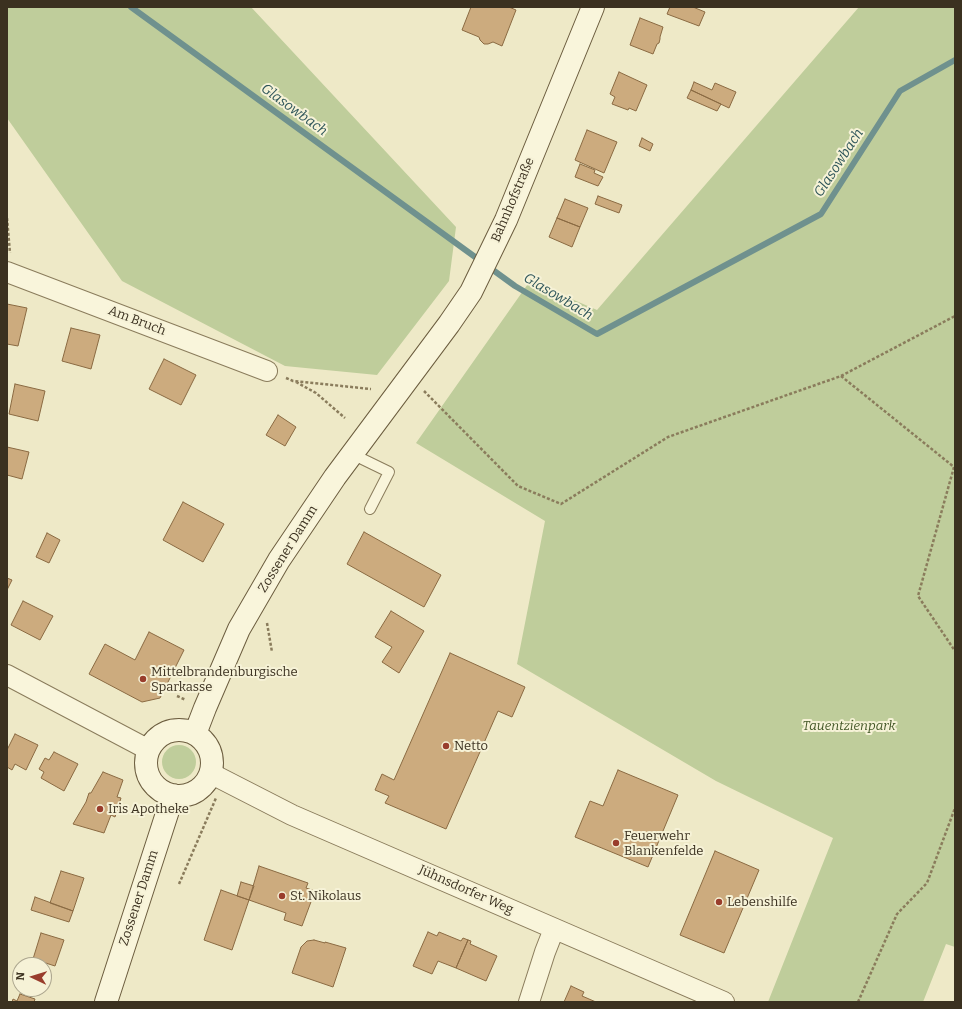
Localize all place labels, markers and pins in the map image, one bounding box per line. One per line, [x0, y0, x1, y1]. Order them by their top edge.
place label: Mittelbrandenburgische Sparkasse [151, 664, 298, 695]
marker: Mittelbrandenburgische Sparkasse [138, 674, 148, 684]
place label: Netto [454, 738, 488, 754]
marker: Netto [441, 741, 451, 751]
place label: Iris Apotheke [108, 801, 189, 817]
marker: Iris Apotheke [95, 804, 105, 814]
place label: Feuerwehr Blankenfelde [624, 828, 703, 859]
marker: Feuerwehr Blankenfelde [611, 838, 621, 848]
place label: St. Nikolaus [290, 888, 361, 904]
marker: St. Nikolaus [277, 891, 287, 901]
place label: Lebenshilfe [727, 894, 797, 910]
marker: Lebenshilfe [714, 897, 724, 907]

